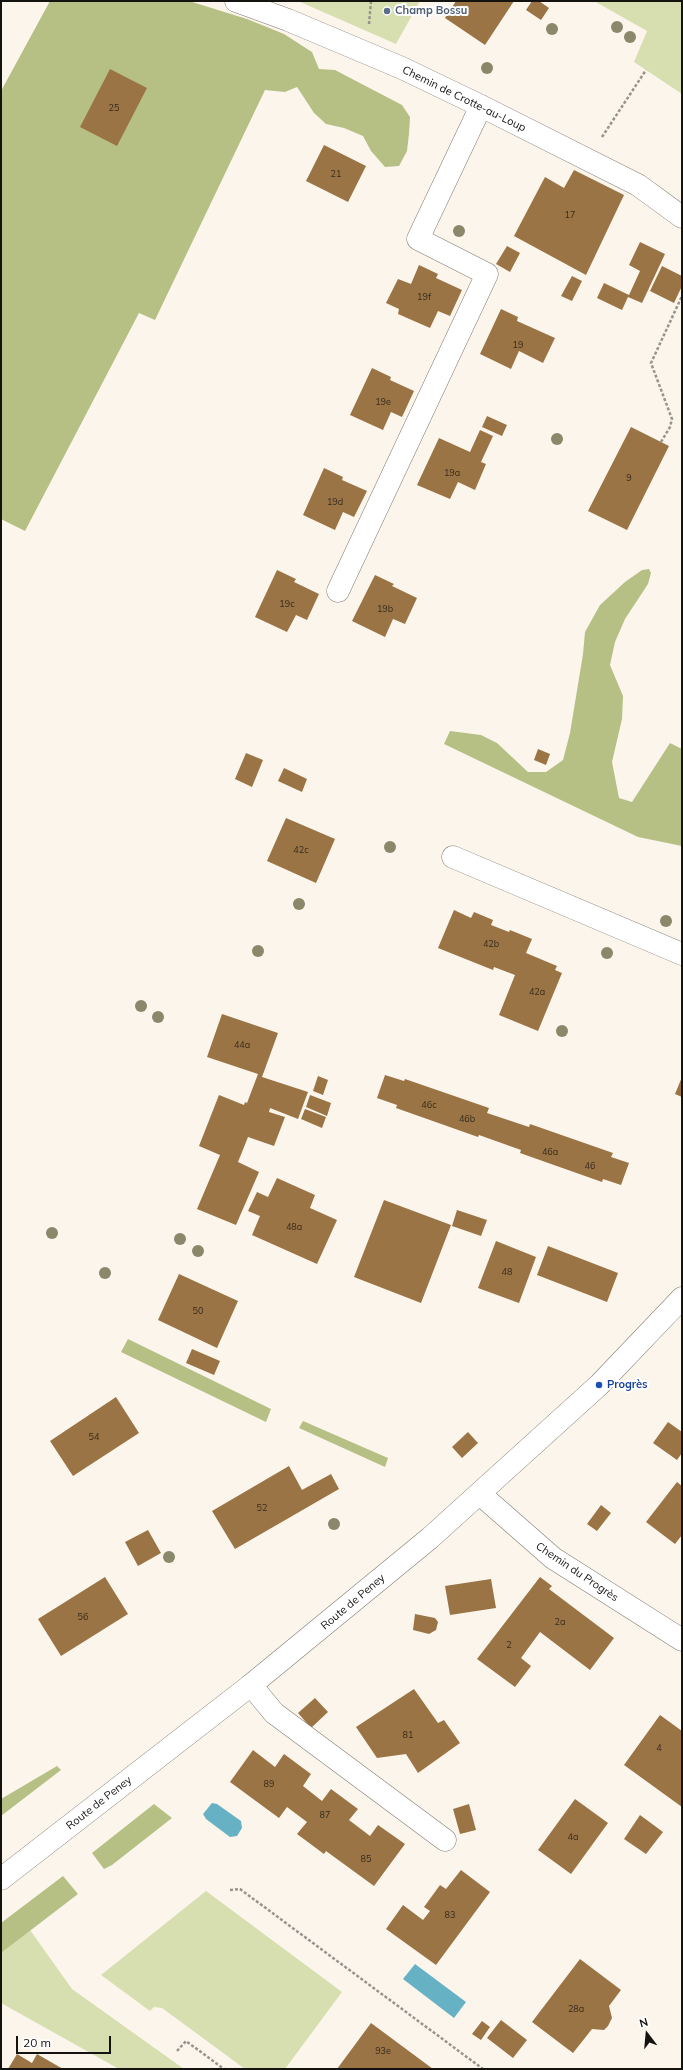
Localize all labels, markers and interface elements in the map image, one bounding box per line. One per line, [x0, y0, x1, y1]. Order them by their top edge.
place label: Champ Bossu [395, 4, 467, 18]
marker: Champ Bossu [382, 6, 392, 16]
street label: Chemin de Crotte-au-Loup [400, 63, 528, 135]
house number: 25 [109, 103, 119, 113]
house number: 21 [331, 169, 341, 179]
house number: 17 [565, 210, 575, 220]
house number: 19f [417, 292, 431, 302]
house number: 19 [513, 340, 523, 350]
house number: 19e [375, 397, 391, 407]
house number: 19a [444, 468, 460, 478]
house number: 9 [626, 473, 632, 483]
house number: 19d [327, 497, 343, 507]
house number: 19c [279, 599, 295, 609]
house number: 19b [377, 604, 393, 614]
house number: 42c [293, 845, 309, 855]
house number: 42b [483, 939, 499, 949]
house number: 42a [529, 987, 545, 997]
house number: 44a [234, 1040, 250, 1050]
house number: 46c [421, 1100, 437, 1110]
house number: 46b [459, 1114, 475, 1124]
house number: 46a [542, 1147, 558, 1157]
house number: 46 [585, 1161, 595, 1171]
house number: 48a [286, 1222, 302, 1232]
house number: 48 [502, 1267, 512, 1277]
house number: 50 [193, 1306, 203, 1316]
place label: Progrès [607, 1378, 648, 1392]
marker: Progrès [594, 1380, 604, 1390]
house number: 54 [89, 1432, 99, 1442]
house number: 52 [257, 1503, 267, 1513]
street label: Chemin du Progrès [533, 1540, 621, 1604]
street label: Route de Peney [318, 1571, 388, 1633]
house number: 56 [78, 1612, 88, 1622]
house number: 2a [555, 1617, 565, 1627]
house number: 2 [506, 1640, 512, 1650]
house number: 81 [403, 1730, 413, 1740]
house number: 4 [656, 1743, 662, 1753]
street label: Route de Peney [64, 1773, 134, 1833]
house number: 89 [264, 1779, 274, 1789]
house number: 87 [320, 1810, 330, 1820]
house number: 4a [568, 1832, 578, 1842]
house number: 85 [361, 1854, 371, 1864]
house number: 83 [445, 1910, 455, 1920]
house number: 28a [568, 2004, 584, 2014]
north arrow [627, 2014, 667, 2054]
text: N [638, 2015, 650, 2030]
scale bar [18, 2028, 113, 2054]
text: 20 m [23, 2035, 51, 2050]
house number: 93e [375, 2046, 391, 2056]

